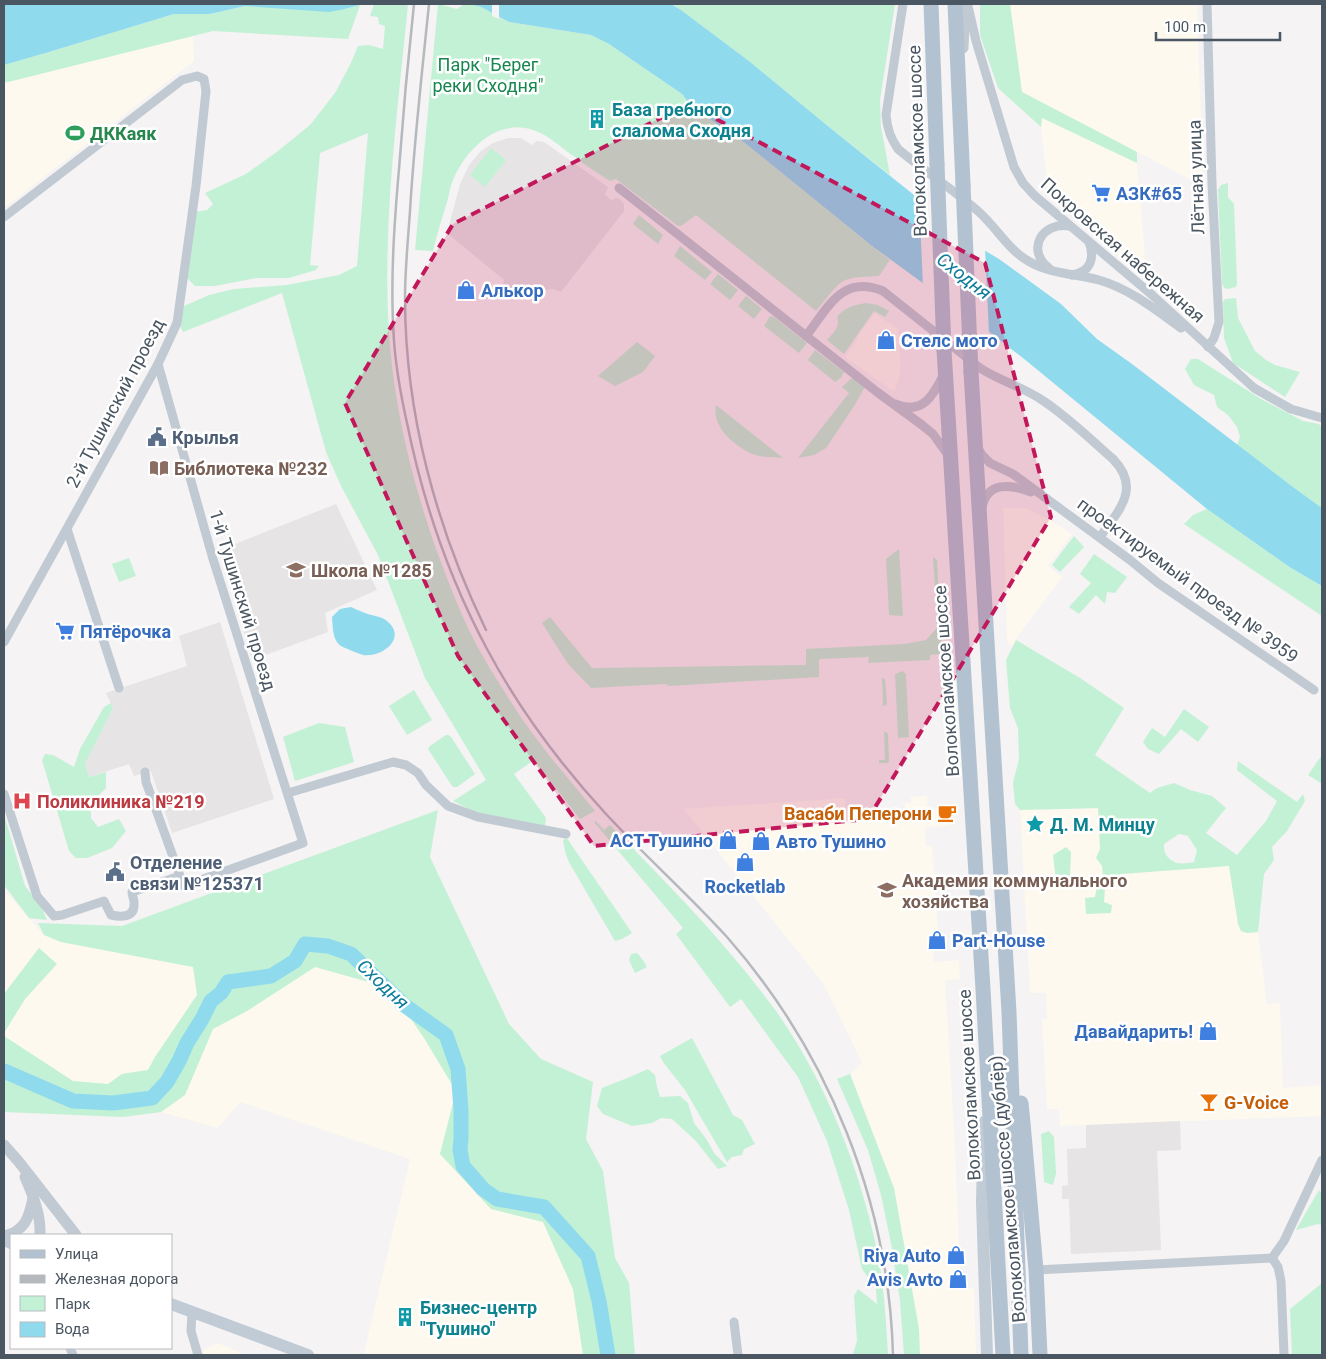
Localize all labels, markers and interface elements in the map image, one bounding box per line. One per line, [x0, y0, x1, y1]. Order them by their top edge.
scale bar [1156, 10, 1280, 42]
text: 100 m [1164, 18, 1206, 36]
street label: Волоколамское шоссе [903, 45, 931, 237]
park label: Парк "Берег реки Сходня" [432, 54, 544, 96]
place label: База гребного слалома Сходня [612, 99, 751, 141]
building icon: База гребного слалома Сходня [586, 108, 608, 130]
street label: Лётная улица [1184, 119, 1208, 235]
sports icon: ДККаяк [64, 122, 86, 144]
place label: ДККаяк [90, 123, 157, 144]
street label: Покровская набережная [1037, 173, 1209, 327]
supermarket icon: АЗК#65 [1090, 182, 1112, 204]
place label: АЗК#65 [1116, 183, 1182, 204]
water label: Сходня [932, 248, 996, 304]
shop icon: Алькор [455, 279, 477, 301]
place label: Алькор [481, 280, 544, 301]
street label: 2-й Тушинский проезд [62, 315, 169, 491]
shop icon: Стелс мото [875, 329, 897, 351]
place label: Стелс мото [901, 330, 998, 351]
public building icon: Крылья [146, 426, 168, 448]
place label: Крылья [172, 427, 239, 448]
library icon: Библиотека №232 [148, 457, 170, 479]
place label: Библиотека №232 [174, 458, 328, 479]
street label: проектируемый проезд № 3959 [1074, 493, 1302, 667]
street label: 1-й Тушинский проезд [205, 507, 281, 693]
school or university icon: Школа №1285 [285, 559, 307, 581]
place label: Школа №1285 [311, 560, 432, 581]
street label: Волоколамское шоссе [929, 585, 963, 777]
supermarket icon: Пятёрочка [54, 620, 76, 642]
place label: Пятёрочка [80, 621, 171, 642]
hospital icon: Поликлиника №219 [11, 790, 33, 812]
place label: Поликлиника №219 [37, 791, 205, 812]
cafe icon: Васаби Пеперони [936, 802, 958, 824]
place label: Васаби Пеперони [784, 803, 932, 824]
place icon: Д. М. Минцу [1024, 813, 1046, 835]
place label: Д. М. Минцу [1050, 814, 1156, 835]
shop icon: АСТ Тушино [717, 829, 739, 851]
place label: АСТ Тушино [610, 830, 713, 851]
shop icon: Авто Тушино [750, 830, 772, 852]
place label: Авто Тушино [776, 831, 886, 852]
shop icon: Rocketlab [734, 851, 756, 873]
place label: Отделение связи №125371 [130, 852, 264, 894]
public building icon: Отделение связи №125371 [104, 861, 126, 883]
place label: Академия коммунального хозяйства [902, 870, 1127, 912]
place label: Rocketlab [705, 876, 785, 897]
school or university icon: Академия коммунального хозяйства [876, 879, 898, 901]
shop icon: Part-House [926, 929, 948, 951]
place label: Part-House [952, 930, 1046, 951]
water label: Сходня [352, 954, 414, 1014]
street label: Волоколамское шоссе [953, 989, 985, 1181]
shop icon: Давайдарить! [1197, 1020, 1219, 1042]
place label: Давайдарить! [1075, 1021, 1193, 1042]
street label: Волоколамское шоссе (дублёр) [985, 1055, 1030, 1323]
bar icon: G-Voice [1198, 1091, 1220, 1113]
place label: G-Voice [1224, 1092, 1289, 1113]
legend [10, 1234, 172, 1349]
shop icon: Riya Auto [945, 1244, 967, 1266]
text: Улица [55, 1245, 98, 1263]
place label: Riya Auto [864, 1245, 941, 1266]
shop icon: Avis Avto [947, 1268, 969, 1290]
place label: Avis Avto [867, 1269, 943, 1290]
text: Железная дорога [55, 1270, 178, 1288]
text: Парк [55, 1295, 90, 1313]
place label: Бизнес-центр "Тушино" [420, 1297, 537, 1339]
building icon: Бизнес-центр "Тушино" [394, 1306, 416, 1328]
text: Вода [55, 1320, 90, 1338]

